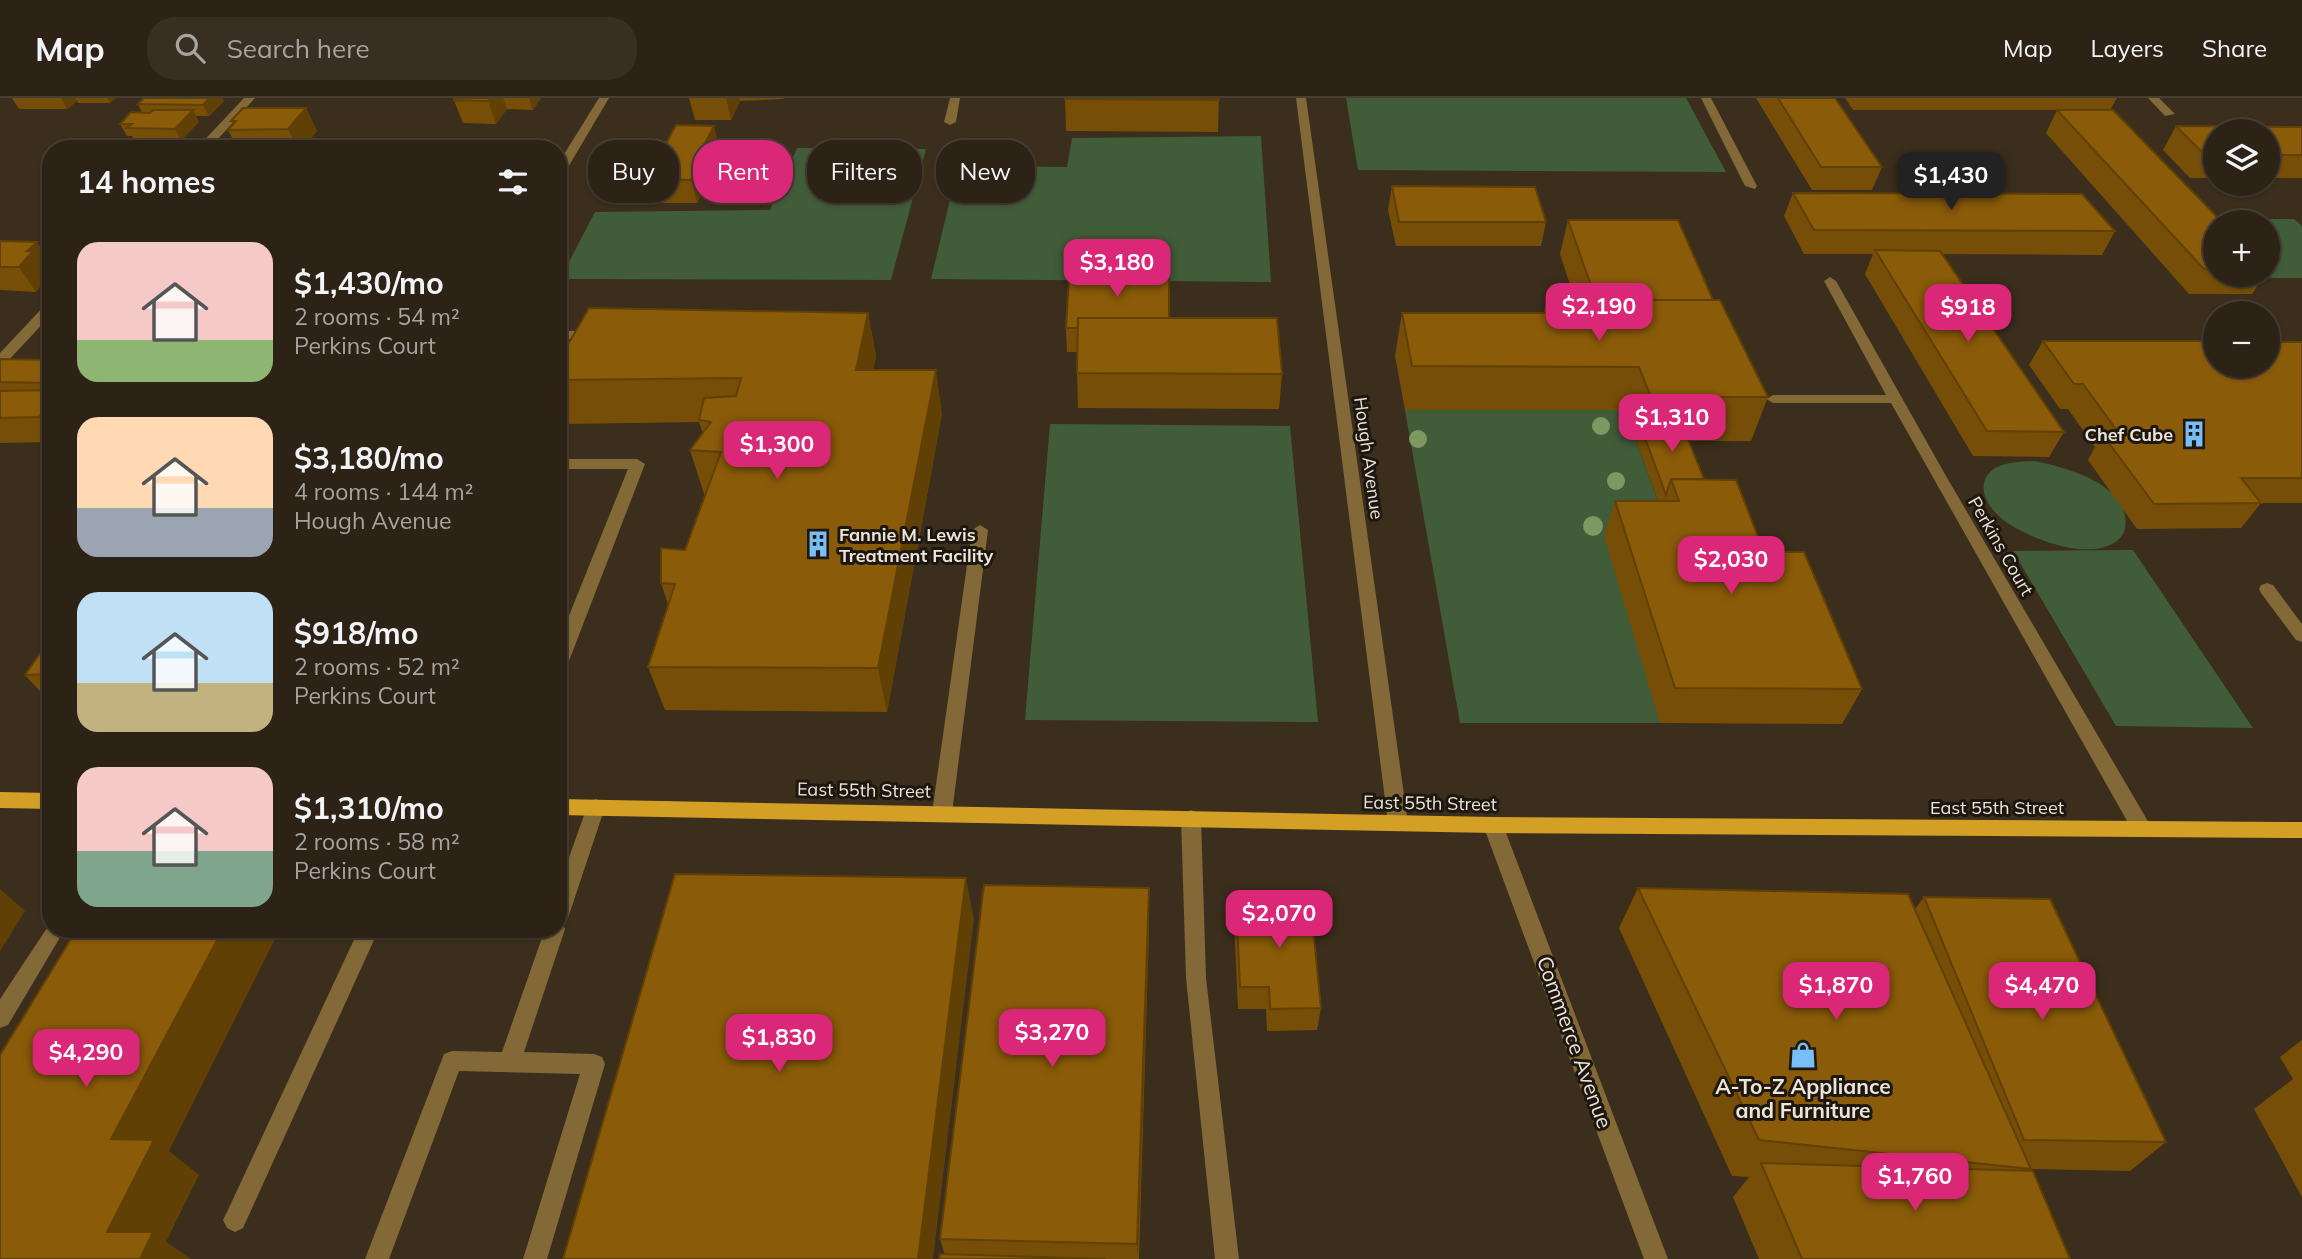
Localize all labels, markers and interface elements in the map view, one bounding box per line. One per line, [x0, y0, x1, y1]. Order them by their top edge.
search box [147, 17, 637, 80]
text: Map [35, 28, 105, 69]
icon: search [171, 29, 209, 67]
text: Search here [227, 32, 370, 65]
text: Map [2003, 33, 2052, 63]
text: Layers [2090, 33, 2164, 63]
text: Share [2202, 33, 2267, 63]
map controls [2203, 119, 2280, 378]
button: layers [2203, 119, 2280, 196]
chip: Buy [588, 140, 679, 203]
chip: Rent [693, 140, 793, 203]
chip: Filters [807, 140, 922, 203]
chip: New [936, 140, 1035, 203]
pin: $1,430 [1894, 152, 2008, 212]
text: $1,430 [1914, 160, 1988, 189]
text: 14 homes [77, 163, 216, 201]
icon: filters [494, 163, 532, 201]
button: + [2203, 210, 2280, 287]
pin: $3,180 [1060, 240, 1174, 299]
text: $3,180 [1080, 247, 1154, 276]
text: $1,430/mo [294, 264, 444, 302]
icon: home [133, 270, 217, 354]
pin: $2,190 [1542, 284, 1656, 343]
pin: $918 [1927, 285, 2009, 344]
text: $2,190 [1562, 291, 1636, 320]
text: $918 [1940, 292, 1996, 321]
button: − [2203, 301, 2280, 378]
text: 2 rooms · 54 m² [294, 302, 460, 331]
text: Perkins Court [294, 331, 436, 360]
pin: $1,310 [1615, 394, 1729, 454]
street label: Hough Avenue [1349, 395, 1389, 521]
text: $1,310 [1635, 402, 1709, 431]
building icon: Chef Cube [2179, 419, 2209, 449]
pin: $1,300 [720, 422, 834, 481]
place label: Chef Cube [2085, 423, 2173, 446]
text: $1,300 [740, 429, 814, 458]
text: $3,180/mo [294, 439, 444, 477]
icon: home [133, 445, 217, 529]
text: 4 rooms · 144 m² [294, 477, 474, 506]
street label: Perkins Court [1963, 492, 2039, 600]
text: Hough Avenue [294, 506, 452, 535]
place label: Fannie M. Lewis Treatment Facility [839, 523, 993, 567]
building icon: Fannie M. Lewis Treatment Facility [803, 529, 833, 559]
pin: $2,030 [1674, 536, 1788, 596]
text: $2,030 [1694, 544, 1768, 573]
text: $918/mo [294, 614, 418, 652]
icon: home [133, 620, 217, 704]
text: 2 rooms · 52 m² [294, 652, 460, 681]
text: Perkins Court [294, 681, 436, 710]
street label: East 55th Street [797, 777, 931, 803]
text: $1,310/mo [294, 789, 444, 827]
street label: East 55th Street [1363, 790, 1497, 816]
icon: home [133, 795, 217, 879]
street label: East 55th Street [1930, 796, 2064, 819]
text: 2 rooms · 58 m² [294, 827, 460, 856]
text: Perkins Court [294, 856, 436, 885]
pin: $2,070 [1222, 890, 1336, 950]
text: $2,070 [1242, 898, 1316, 927]
street label: Commerce Avenue [1532, 952, 1618, 1132]
pin: $1,870 [1779, 962, 1893, 1022]
pin: $4,470 [1985, 962, 2099, 1022]
text: $1,870 [1799, 970, 1873, 999]
text: $4,470 [2005, 970, 2079, 999]
pin: $3,270 [995, 1010, 1109, 1069]
pin: $1,830 [722, 1014, 836, 1074]
text: $3,270 [1015, 1017, 1089, 1046]
text: $1,830 [742, 1022, 816, 1051]
pin: $4,290 [29, 1030, 143, 1089]
text: $4,290 [49, 1037, 123, 1066]
shop icon: A-To-Z Appliance and Furniture [1788, 1040, 1818, 1070]
place label: A-To-Z Appliance and Furniture [1715, 1073, 1891, 1123]
pin: $1,760 [1858, 1154, 1972, 1213]
text: $1,760 [1878, 1161, 1952, 1190]

